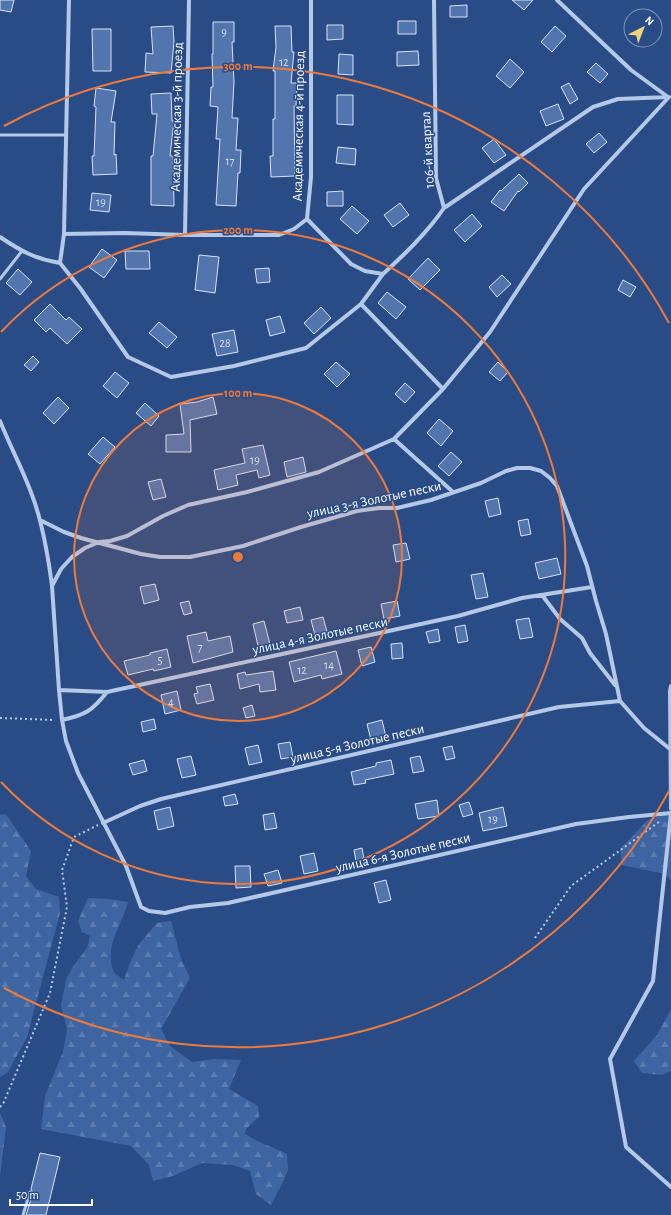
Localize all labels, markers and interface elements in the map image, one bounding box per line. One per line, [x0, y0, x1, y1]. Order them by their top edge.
north arrow [623, 8, 663, 48]
text: N [643, 14, 656, 28]
house number: 9 [221, 26, 227, 38]
street label: Академическая 3-й проезд [169, 42, 185, 192]
street label: Академическая 4-й проезд [291, 51, 307, 201]
house number: 12 [279, 56, 289, 68]
text: 300 m [223, 60, 253, 72]
street label: 106-й квартал [419, 111, 437, 189]
house number: 17 [225, 155, 235, 167]
house number: 19 [96, 196, 106, 208]
text: 200 m [223, 224, 253, 236]
house number: 28 [219, 337, 231, 349]
text: 100 m [224, 387, 252, 399]
house number: 19 [250, 454, 260, 466]
street label: улица 3-я Золотые пески [305, 479, 443, 521]
centre of rings [231, 550, 245, 564]
street label: улица 4-я Золотые пески [250, 615, 389, 657]
house number: 7 [197, 641, 203, 653]
house number: 5 [157, 654, 163, 666]
house number: 14 [324, 659, 334, 671]
house number: 12 [297, 664, 307, 676]
house number: 4 [168, 696, 174, 708]
street label: улица 5-я Золотые пески [288, 722, 426, 766]
house number: 19 [488, 813, 498, 825]
street label: улица 6-я Золотые пески [334, 831, 472, 876]
scale bar [10, 1181, 92, 1207]
text: 50 m [16, 1189, 39, 1201]

